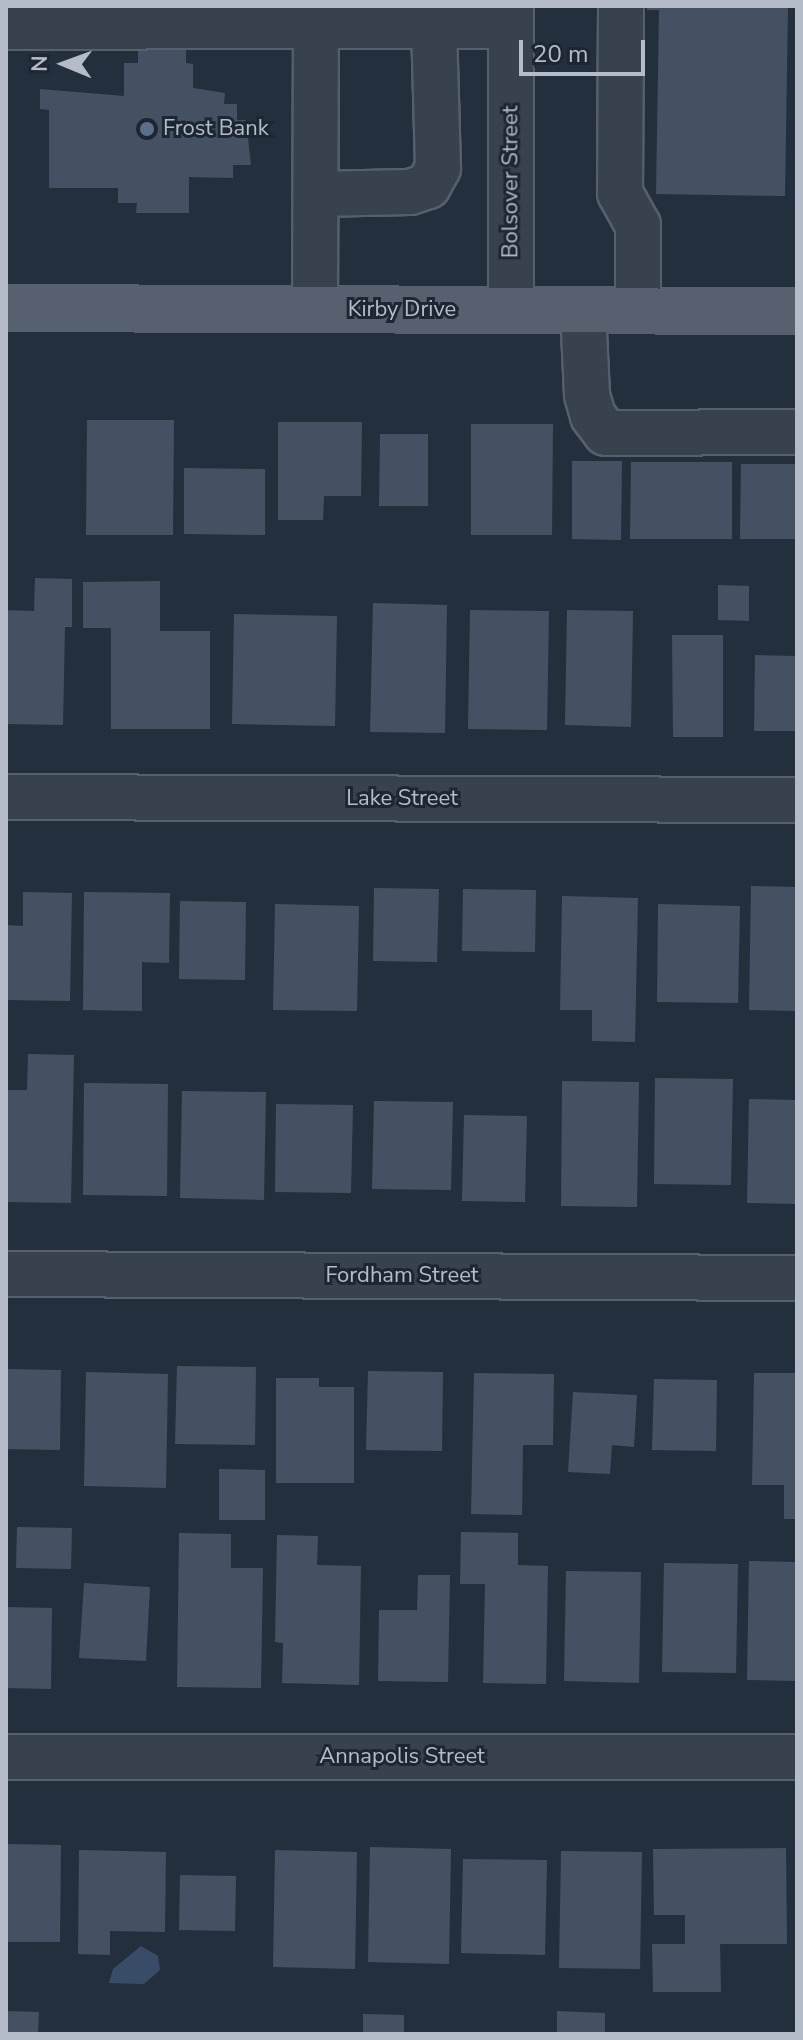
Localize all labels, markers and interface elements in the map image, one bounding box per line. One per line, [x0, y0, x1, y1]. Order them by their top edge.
north arrow [24, 24, 104, 104]
scale bar [523, 24, 649, 74]
text: 20 m [533, 38, 589, 70]
text: N [25, 55, 55, 72]
street label: Bolsover Street [498, 106, 524, 258]
place label: Frost Bank [163, 116, 269, 142]
marker: Frost Bank [138, 120, 156, 138]
street label: Kirby Drive [348, 297, 456, 323]
street label: Lake Street [346, 786, 458, 812]
street label: Fordham Street [325, 1263, 479, 1289]
street label: Annapolis Street [319, 1744, 485, 1770]

